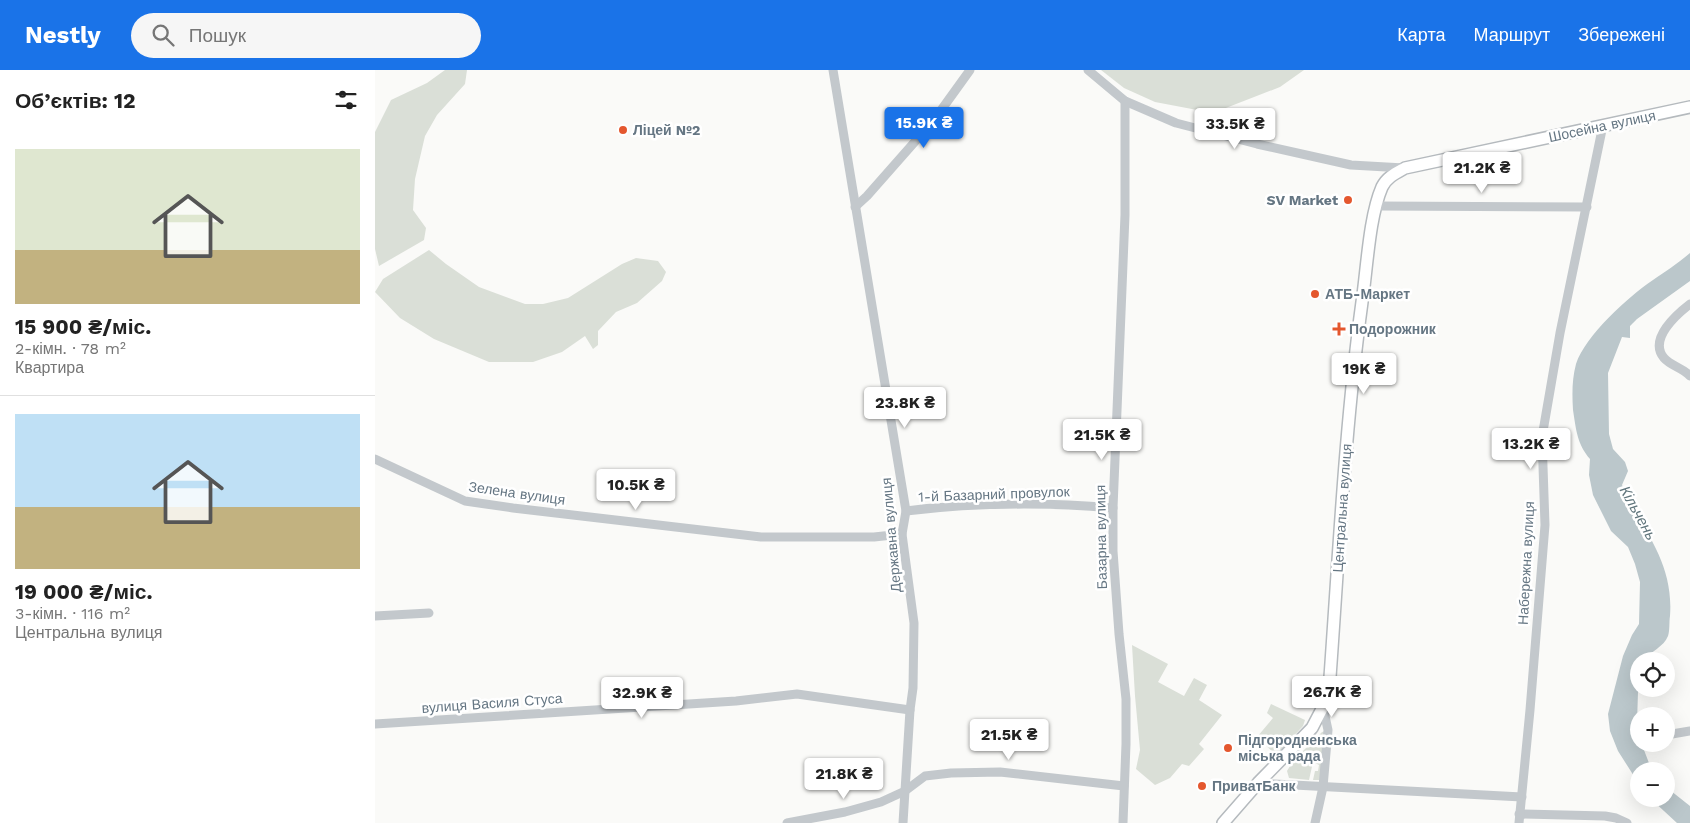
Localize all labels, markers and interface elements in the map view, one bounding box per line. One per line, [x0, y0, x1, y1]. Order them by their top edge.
search box [131, 13, 481, 58]
text: Nestly [25, 21, 101, 49]
icon: search [149, 21, 177, 49]
text: Пошук [189, 24, 246, 47]
text: Карта [1397, 24, 1445, 45]
text: Маршрут [1473, 24, 1550, 45]
text: Збережені [1578, 24, 1665, 45]
icon: filters [332, 86, 360, 114]
text: Об’єктів: 12 [15, 88, 136, 113]
pin: 15.9K ₴ [878, 106, 970, 149]
street label: Шосейна вулиця [1547, 107, 1657, 145]
pin: 33.5K ₴ [1189, 108, 1281, 150]
text: 15.9K ₴ [896, 113, 952, 132]
text: 33.5K ₴ [1205, 114, 1265, 133]
place label: Ліцей №2 [633, 122, 700, 138]
marker: Ліцей №2 [617, 124, 629, 136]
pin: 21.2K ₴ [1436, 152, 1528, 194]
text: 21.2K ₴ [1454, 158, 1510, 177]
icon: home [143, 181, 233, 271]
place label: SV Market [1267, 192, 1338, 208]
marker: SV Market [1342, 194, 1354, 206]
place label: АТБ-Маркет [1325, 286, 1410, 302]
marker: АТБ-Маркет [1309, 288, 1321, 300]
text: 15 900 ₴/міс. [15, 314, 151, 339]
place label: Подорожник [1349, 321, 1437, 337]
marker: Подорожник [1333, 323, 1345, 335]
text: 2-кімн. · 78 m² [15, 339, 126, 358]
pin: 19K ₴ [1329, 352, 1399, 395]
text: Квартира [15, 358, 84, 377]
text: 19K ₴ [1342, 359, 1386, 378]
pin: 23.8K ₴ [859, 386, 951, 429]
text: 23.8K ₴ [875, 393, 935, 412]
pin: 21.5K ₴ [1056, 418, 1148, 461]
text: 21.5K ₴ [1074, 425, 1130, 444]
pin: 13.2K ₴ [1485, 428, 1577, 470]
text: 13.2K ₴ [1503, 434, 1559, 453]
street label: Центральна вулиця [1330, 443, 1354, 573]
icon: home [143, 447, 233, 537]
pin: 10.5K ₴ [590, 468, 682, 511]
text: 10.5K ₴ [607, 475, 665, 494]
street label: Державна вулиця [878, 477, 904, 593]
street label: Зелена вулиця [468, 478, 566, 508]
street label: 1-й Базарний провулок [918, 483, 1071, 505]
water label: Кільчень [1616, 483, 1660, 543]
street label: Базарна вулиця [1092, 485, 1110, 589]
street label: Набережна вулиця [1515, 501, 1537, 625]
text: 19 000 ₴/міс. [15, 579, 153, 604]
text: 3-кімн. · 116 m² [15, 604, 130, 623]
text: Центральна вулиця [15, 623, 162, 642]
map controls [1630, 652, 1675, 807]
button: locate [1630, 652, 1675, 697]
pin: 32.9K ₴ [596, 676, 688, 719]
pin: 26.7K ₴ [1286, 676, 1378, 718]
text: 26.7K ₴ [1303, 682, 1361, 701]
text: 32.9K ₴ [612, 683, 672, 702]
street label: вулиця Василя Стуса [421, 690, 563, 716]
button: + [1630, 707, 1675, 752]
pin: 21.5K ₴ [963, 718, 1055, 761]
text: 21.5K ₴ [981, 725, 1037, 744]
place label: Підгородненська міська рада [1238, 732, 1357, 764]
marker: Підгородненська міська рада [1222, 742, 1234, 754]
pin: 21.8K ₴ [798, 758, 890, 800]
button: − [1630, 762, 1675, 807]
text: 21.8K ₴ [815, 764, 873, 783]
place label: ПриватБанк [1212, 778, 1297, 794]
marker: ПриватБанк [1196, 780, 1208, 792]

